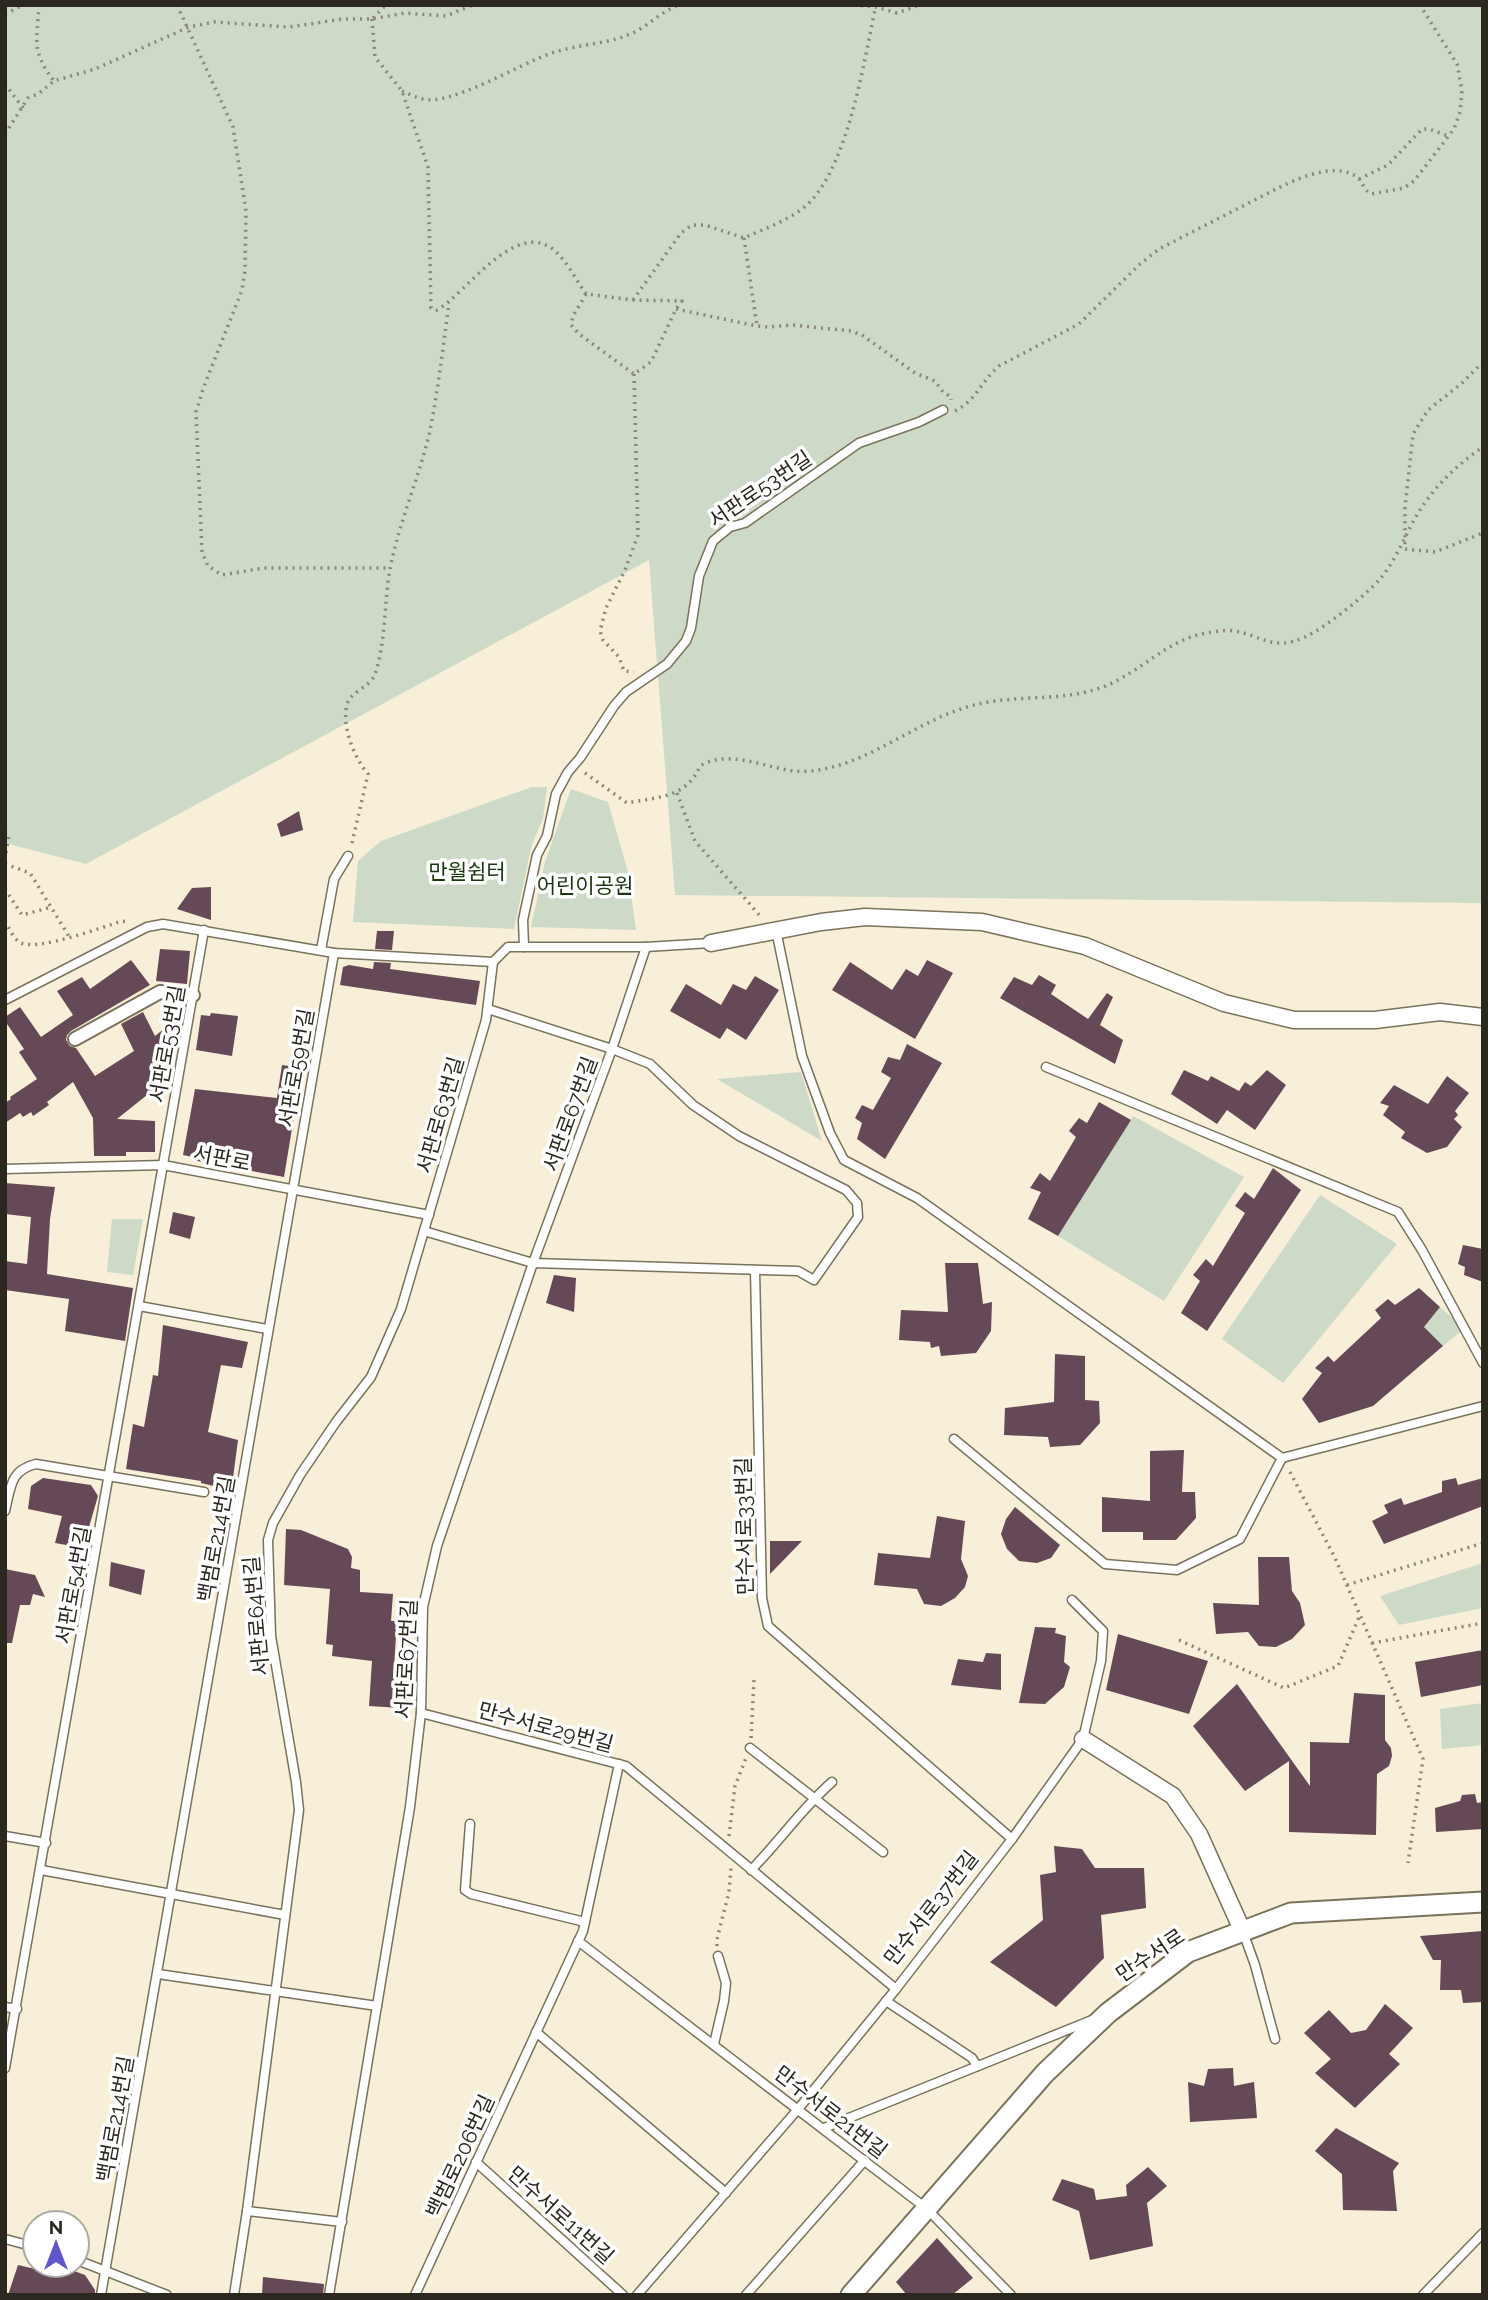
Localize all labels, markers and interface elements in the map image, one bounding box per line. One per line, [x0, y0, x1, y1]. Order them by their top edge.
street label: 서판로53번길 [704, 445, 816, 533]
park label: 만월쉼터 [428, 859, 506, 884]
park label: 어린이공원 [537, 873, 633, 898]
street label: 서판로53번길 [144, 983, 190, 1105]
street label: 서판로59번길 [273, 1007, 319, 1129]
street label: 서판로67번길 [538, 1053, 602, 1175]
street label: 서판로63번길 [411, 1054, 469, 1176]
street label: 서판로 [191, 1140, 253, 1176]
street label: 만수서로33번길 [730, 1457, 758, 1595]
street label: 백범로214번길 [193, 1474, 239, 1604]
street label: 서판로54번길 [50, 1524, 96, 1646]
street label: 서판로64번길 [238, 1555, 274, 1677]
street label: 서판로67번길 [390, 1598, 422, 1720]
street label: 만수서로29번길 [476, 1697, 616, 1757]
street label: 만수서로37번길 [879, 1846, 983, 1970]
street label: 만수서로 [1111, 1923, 1189, 1987]
street label: 백범로214번길 [92, 2054, 138, 2184]
street label: 만수서로21번길 [770, 2060, 892, 2164]
street label: 백범로206번길 [421, 2090, 499, 2222]
street label: 만수서로11번길 [503, 2161, 619, 2269]
north arrow [21, 2209, 91, 2279]
text: N [49, 2216, 63, 2238]

